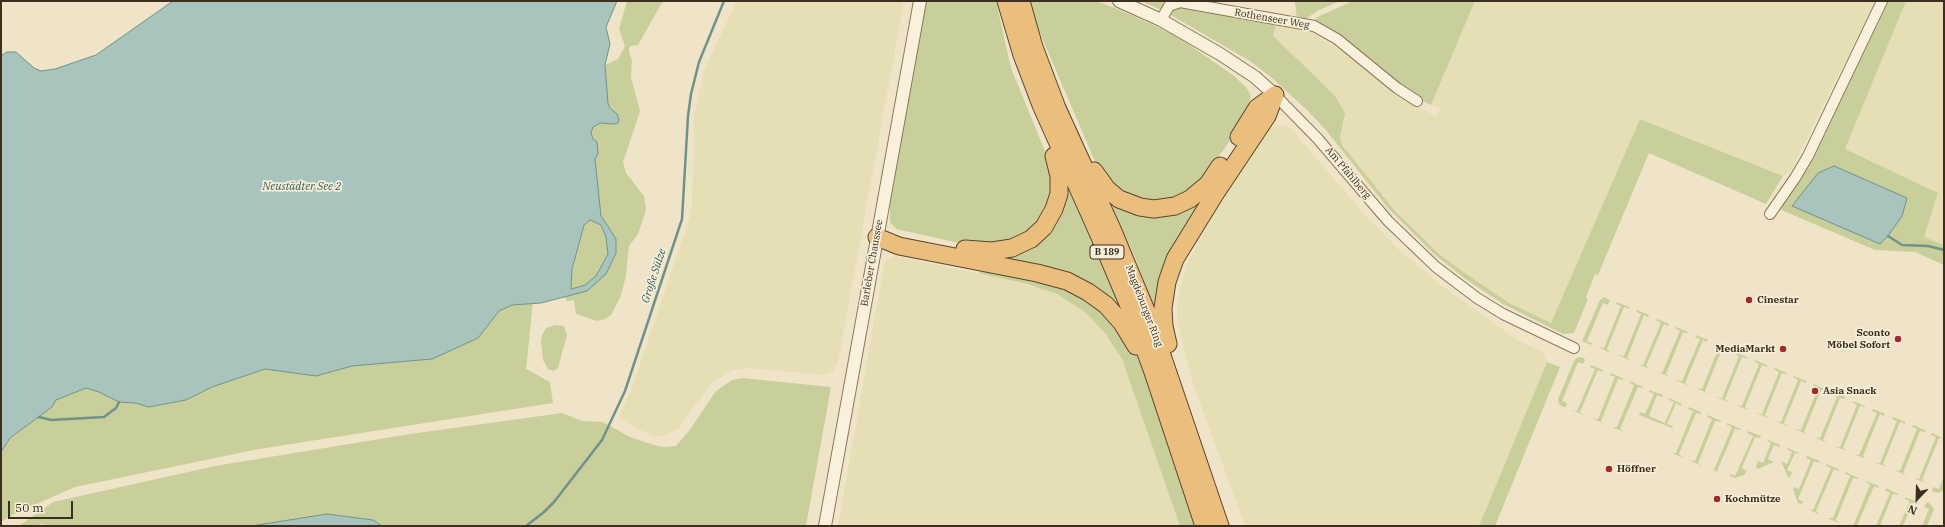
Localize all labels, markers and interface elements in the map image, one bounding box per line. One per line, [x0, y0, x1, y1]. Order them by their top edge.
street label: Rothenseer Weg [1233, 6, 1311, 32]
street label: Am Pfahlberg [1323, 144, 1373, 202]
water label: Neustädter See 2 [263, 180, 341, 194]
street label: Barleber Chaussee [858, 219, 886, 307]
road number: B 189 [1090, 245, 1124, 259]
water label: Große Sülze [639, 247, 669, 305]
street label: Magdeburger Ring [1123, 263, 1165, 349]
place label: Cinestar [1757, 294, 1799, 306]
marker: Cinestar [1744, 295, 1754, 305]
place label: Sconto Möbel Sofort [1827, 327, 1890, 350]
marker: Sconto Möbel Sofort [1893, 334, 1903, 344]
place label: MediaMarkt [1715, 343, 1775, 355]
marker: MediaMarkt [1778, 344, 1788, 354]
place label: Asia Snack [1823, 385, 1877, 397]
marker: Asia Snack [1810, 386, 1820, 396]
place label: Höffner [1617, 463, 1656, 475]
marker: Höffner [1604, 464, 1614, 474]
north arrow [1897, 479, 1937, 519]
scale bar [10, 493, 75, 519]
place label: Kochmütze [1725, 493, 1781, 505]
marker: Kochmütze [1712, 494, 1722, 504]
text: 50 m [15, 500, 44, 515]
text: N [1906, 502, 1919, 518]

